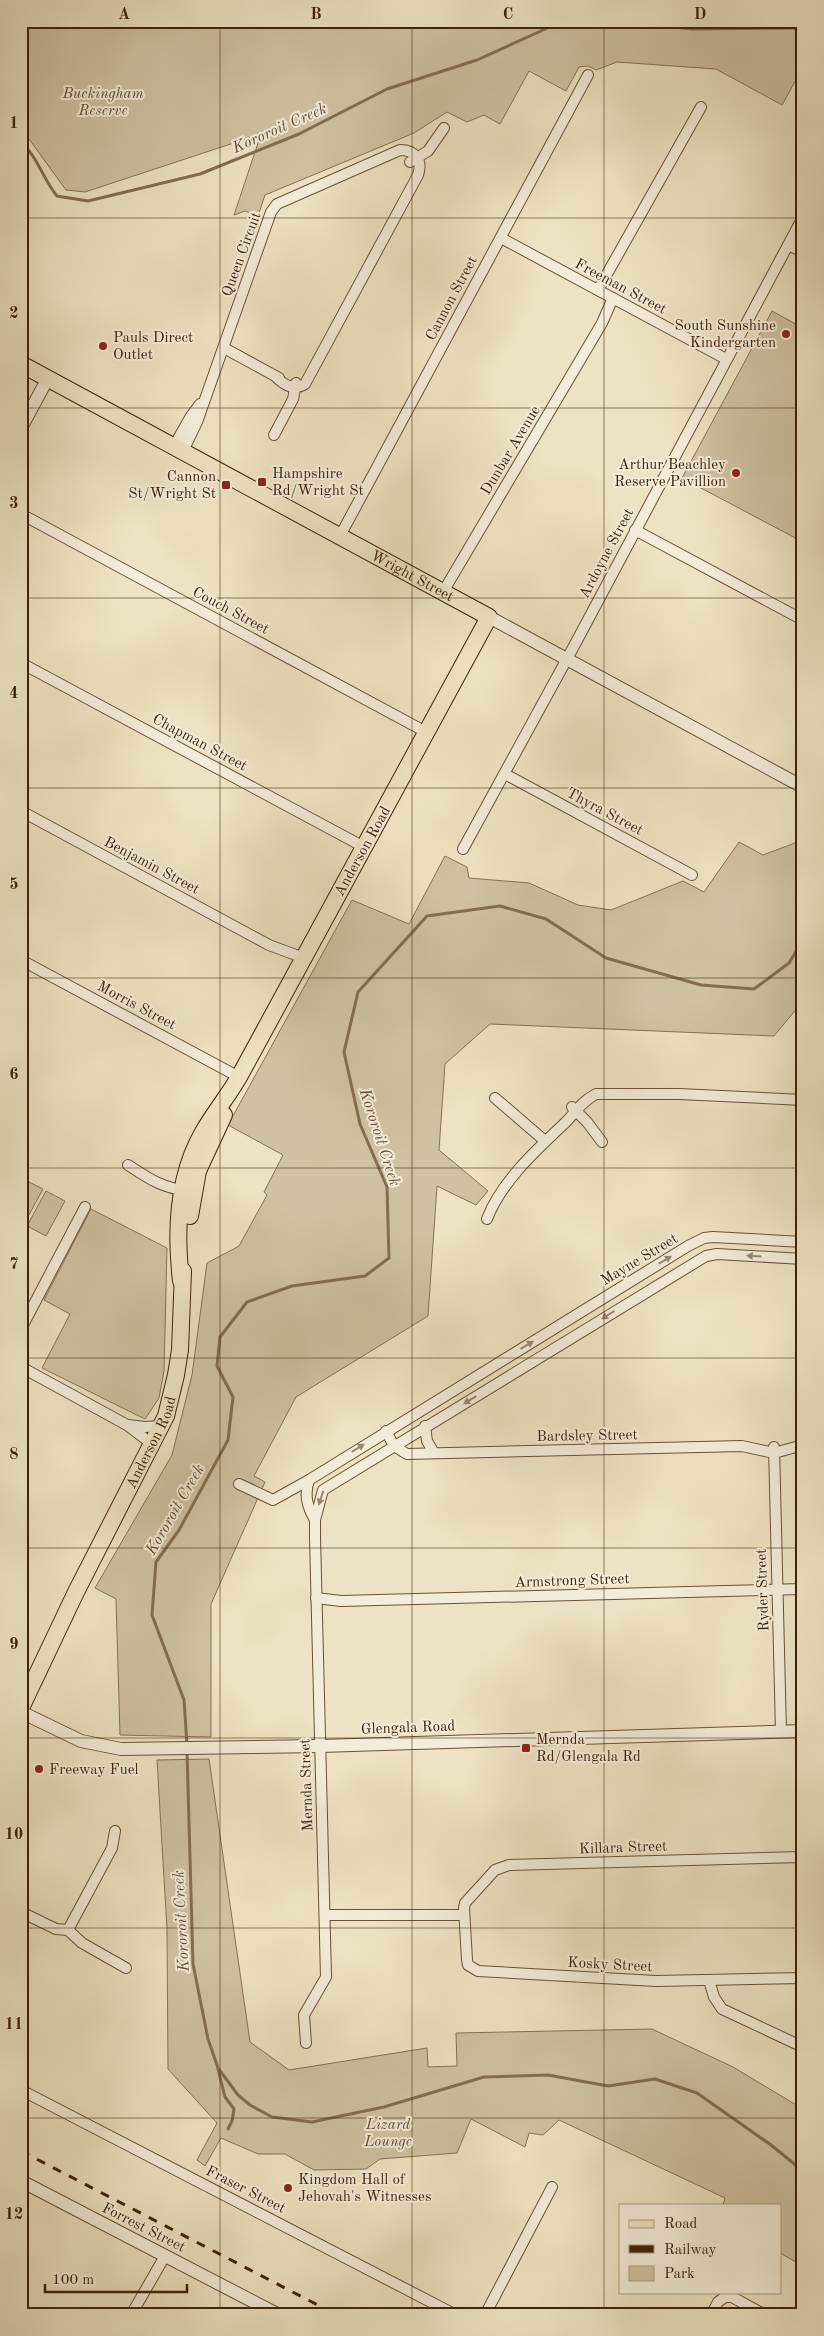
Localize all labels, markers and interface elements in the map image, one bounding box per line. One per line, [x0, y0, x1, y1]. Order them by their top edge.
text: A [118, 7, 130, 23]
text: B [310, 7, 322, 23]
text: C [503, 7, 513, 23]
text: D [694, 7, 706, 23]
park label: Buckingham Reserve [61, 87, 144, 119]
water label: Kororoit Creek [229, 101, 330, 157]
text: 1 [9, 116, 19, 132]
street label: Queen Circuit [220, 210, 265, 299]
street label: Cannon Street [424, 254, 481, 343]
street label: Freeman Street [572, 257, 669, 318]
text: 2 [9, 306, 19, 322]
place label: South Sunshine Kindergarten [675, 319, 776, 351]
marker: South Sunshine Kindergarten [780, 328, 792, 340]
place label: Pauls Direct Outlet [113, 331, 193, 363]
marker: Pauls Direct Outlet [97, 340, 109, 352]
street label: Dunbar Avenue [479, 404, 544, 498]
place label: Arthur Beachley Reserve Pavillion [614, 458, 726, 490]
place label: Hampshire Rd/Wright St [272, 467, 364, 499]
marker: Arthur Beachley Reserve Pavillion [730, 467, 742, 479]
place label: Cannon St/Wright St [128, 470, 216, 502]
marker: Hampshire Rd/Wright St [256, 476, 268, 488]
marker: Cannon St/Wright St [220, 479, 232, 491]
text: 3 [9, 496, 19, 512]
street label: Ardoyne Street [577, 506, 637, 601]
street label: Wright Street [368, 549, 456, 605]
street label: Couch Street [190, 585, 271, 638]
text: 4 [9, 686, 19, 702]
street label: Chapman Street [150, 712, 249, 775]
street label: Thyra Street [564, 786, 645, 839]
street label: Anderson Road [332, 804, 394, 899]
street label: Benjamin Street [101, 835, 201, 898]
text: 5 [9, 877, 19, 893]
street label: Morris Street [94, 979, 178, 1033]
text: 6 [9, 1067, 19, 1083]
water label: Kororoit Creek [355, 1086, 402, 1189]
street label: Mayne Street [599, 1232, 681, 1289]
one-way arrow [746, 1252, 762, 1260]
one-way arrow [659, 1256, 672, 1265]
text: 7 [9, 1257, 19, 1273]
one-way arrow [602, 1311, 615, 1320]
one-way arrow [520, 1341, 533, 1350]
street label: Anderson Road [124, 1395, 180, 1491]
one-way arrow [463, 1395, 476, 1404]
street label: Bardsley Street [536, 1428, 638, 1445]
one-way arrow [352, 1443, 365, 1453]
text: 8 [9, 1447, 19, 1463]
water label: Kororoit Creek [143, 1462, 208, 1559]
one-way arrow [317, 1490, 324, 1505]
street label: Ryder Street [755, 1548, 772, 1632]
street label: Armstrong Street [514, 1572, 630, 1591]
text: 9 [9, 1637, 19, 1653]
street label: Glengala Road [361, 1719, 456, 1738]
place label: Mernda Rd/Glengala Rd [536, 1733, 641, 1765]
street label: Mernda Street [298, 1738, 317, 1832]
marker: Mernda Rd/Glengala Rd [520, 1742, 532, 1754]
marker: Freeway Fuel [33, 1763, 45, 1775]
place label: Freeway Fuel [49, 1763, 139, 1778]
text: 10 [5, 1827, 23, 1843]
street label: Killara Street [579, 1839, 667, 1858]
water label: Kororoit Creek [171, 1870, 193, 1973]
street label: Kosky Street [567, 1956, 653, 1975]
text: 11 [5, 2017, 23, 2033]
park label: Lizard Lounge [363, 2118, 412, 2150]
street label: Fraser Street [203, 2164, 288, 2217]
place label: Kingdom Hall of Jehovah's Witnesses [298, 2173, 431, 2205]
marker: Kingdom Hall of Jehovah's Witnesses [282, 2182, 294, 2194]
street label: Forrest Street [99, 2201, 187, 2256]
legend [619, 2204, 782, 2294]
text: 12 [5, 2207, 23, 2223]
text: Road [664, 2217, 698, 2232]
text: Railway [664, 2243, 717, 2258]
scale bar [45, 2261, 188, 2293]
text: Park [664, 2267, 695, 2282]
text: 100 m [52, 2273, 94, 2288]

